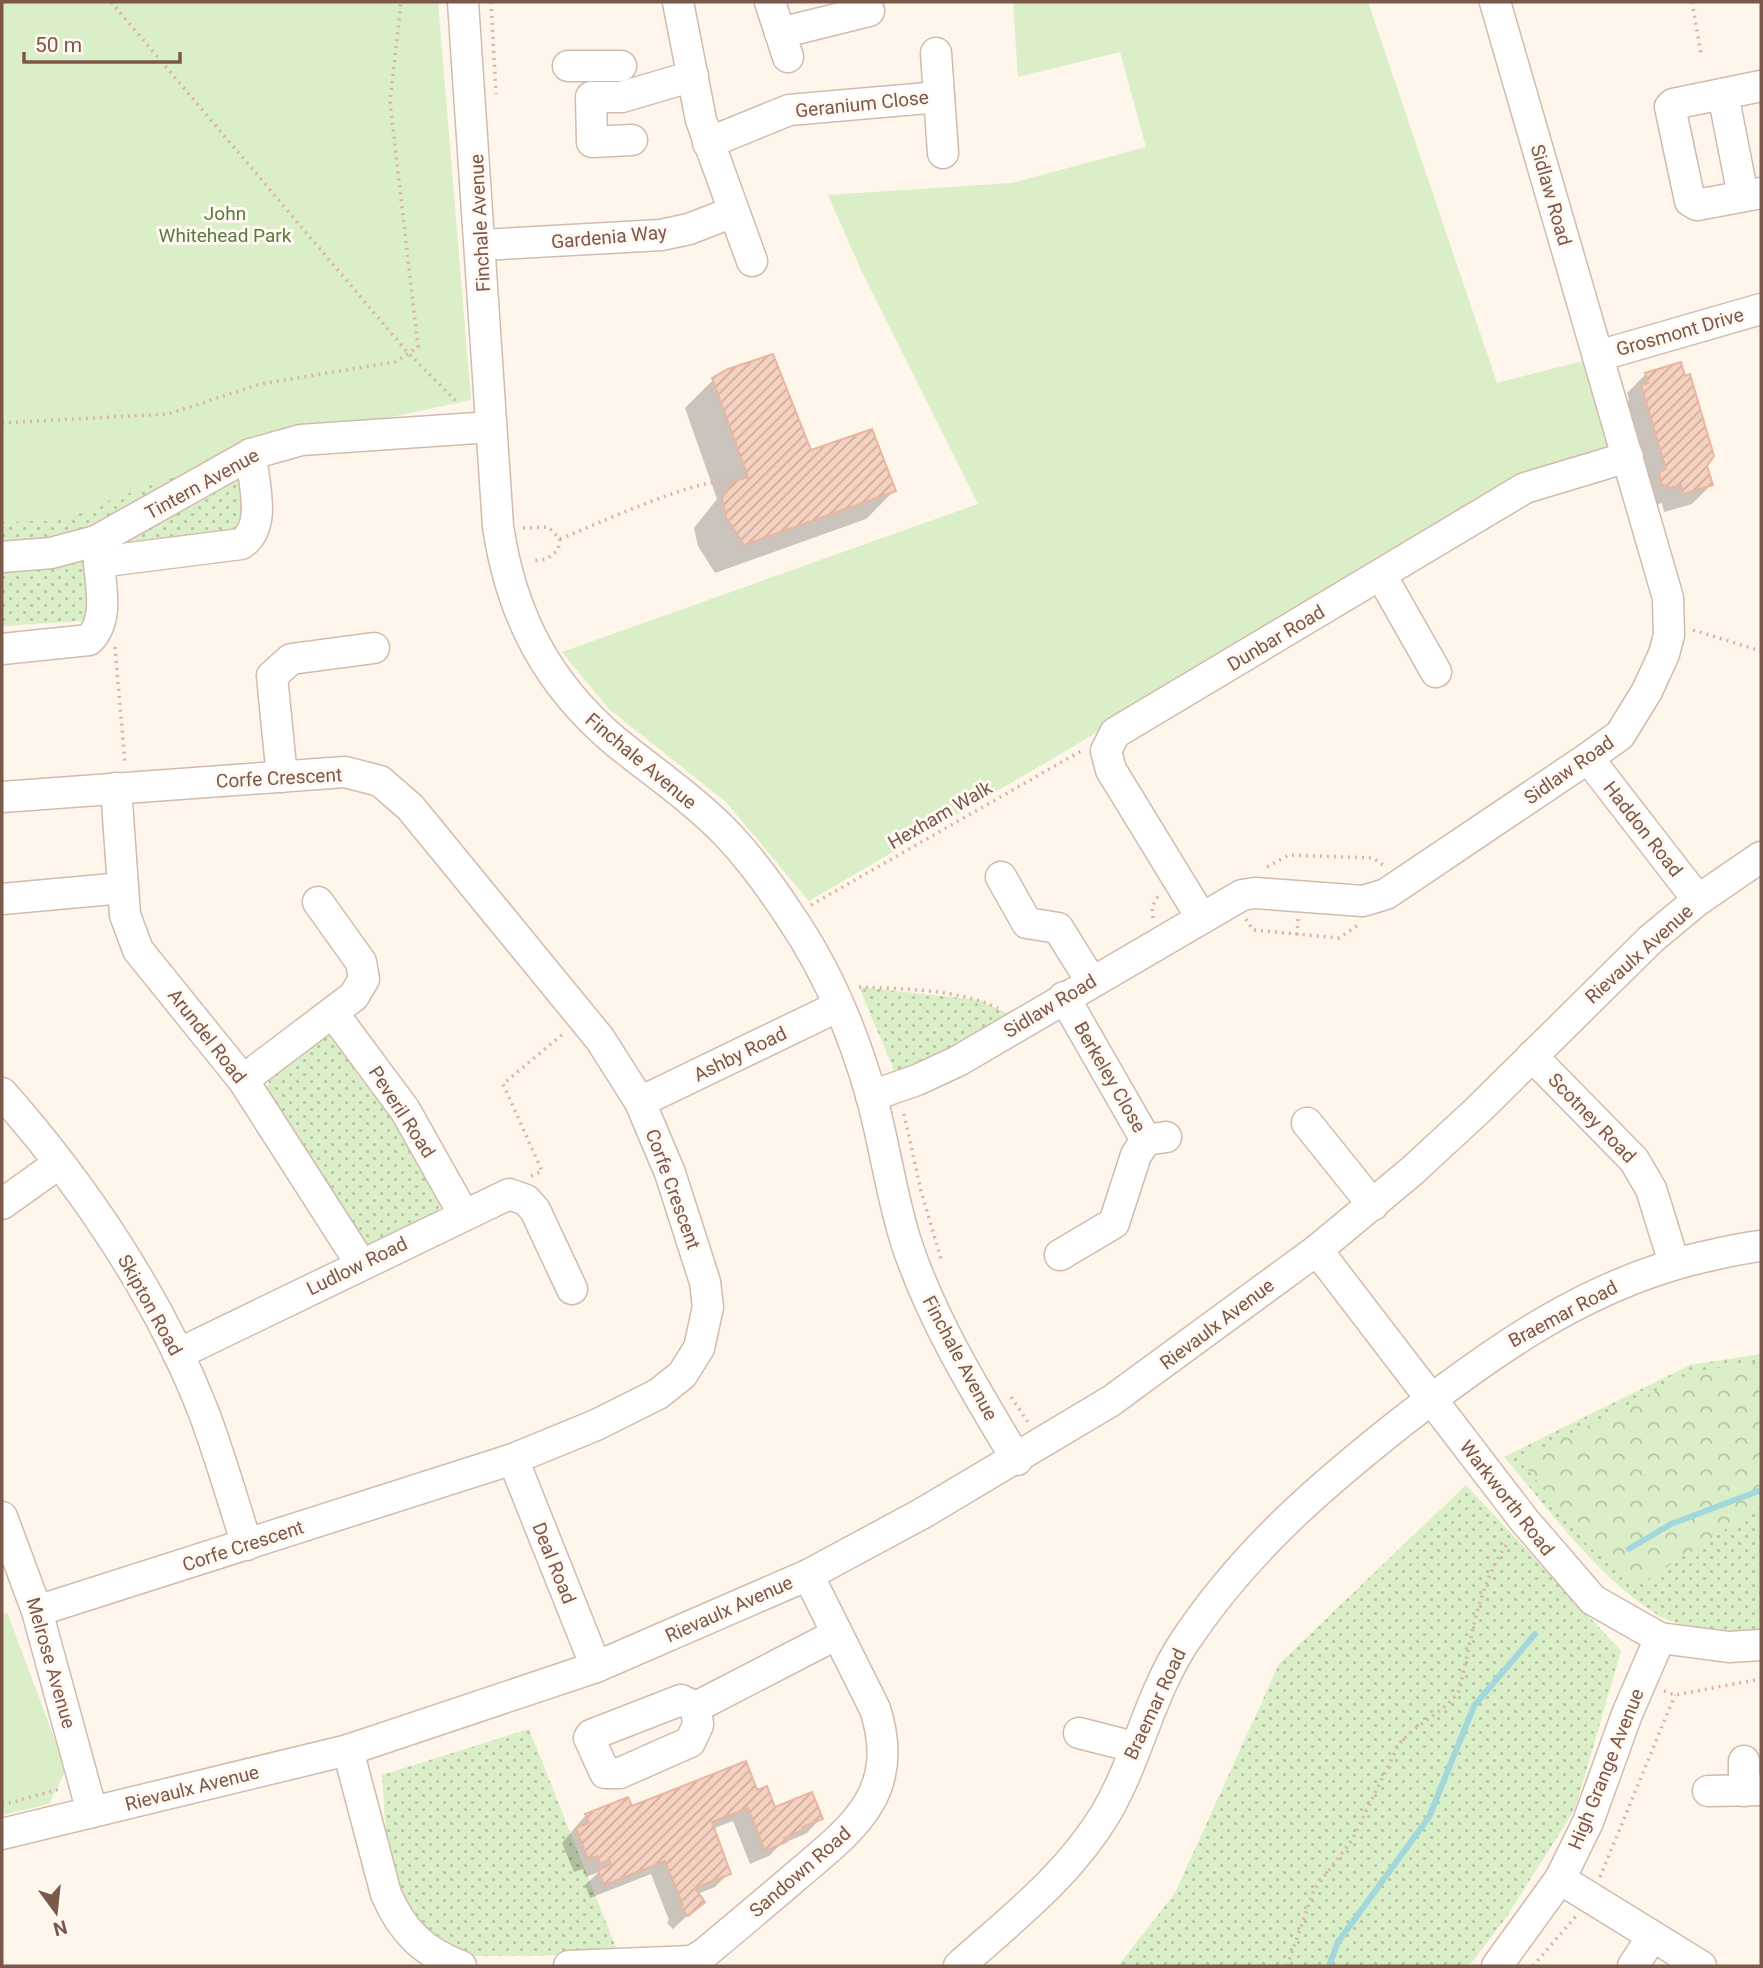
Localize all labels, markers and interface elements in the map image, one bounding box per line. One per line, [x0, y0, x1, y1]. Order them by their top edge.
scale bar [24, 21, 180, 65]
text: 50 m [35, 33, 82, 57]
street label: Geranium Close [794, 86, 930, 122]
street label: Sidlaw Road [1526, 142, 1576, 248]
street label: Finchale Avenue [465, 154, 495, 292]
park label: John Whitehead Park [159, 202, 292, 247]
street label: Gardenia Way [550, 220, 668, 254]
street label: Grosmont Drive [1614, 303, 1746, 361]
street label: Tintern Avenue [141, 443, 263, 525]
street label: Dunbar Road [1223, 600, 1329, 676]
street label: Finchale Avenue [581, 708, 701, 814]
street label: Sidlaw Road [1520, 731, 1618, 809]
street label: Corfe Crescent [215, 763, 343, 793]
street label: Hexham Walk [884, 776, 996, 854]
street label: Haddon Road [1599, 777, 1687, 881]
street label: Rievaulx Avenue [1580, 900, 1698, 1008]
street label: Sidlaw Road [999, 969, 1101, 1043]
street label: Arundel Road [163, 984, 251, 1088]
street label: Berkeley Close [1069, 1018, 1151, 1136]
street label: Ashby Road [690, 1022, 790, 1086]
street label: Peveril Road [364, 1062, 440, 1162]
street label: Scotney Road [1543, 1068, 1641, 1168]
street label: Corfe Crescent [641, 1126, 705, 1252]
street label: Ludlow Road [303, 1232, 411, 1300]
street label: Skipton Road [113, 1251, 187, 1359]
street label: Rievaulx Avenue [1155, 1274, 1279, 1374]
street label: Braemar Road [1505, 1276, 1621, 1352]
street label: Finchale Avenue [917, 1292, 1003, 1424]
street label: Warkworth Road [1455, 1436, 1559, 1560]
street label: Corfe Crescent [179, 1516, 307, 1576]
street label: Deal Road [527, 1519, 581, 1607]
street label: Rievaulx Avenue [662, 1571, 796, 1647]
street label: Melrose Avenue [21, 1595, 81, 1731]
street label: Braemar Road [1119, 1645, 1191, 1763]
street label: High Grange Avenue [1563, 1685, 1649, 1853]
street label: Rievaulx Avenue [123, 1760, 261, 1816]
street label: Sandown Road [745, 1822, 855, 1922]
north arrow [21, 1877, 91, 1947]
text: N [51, 1915, 70, 1941]

